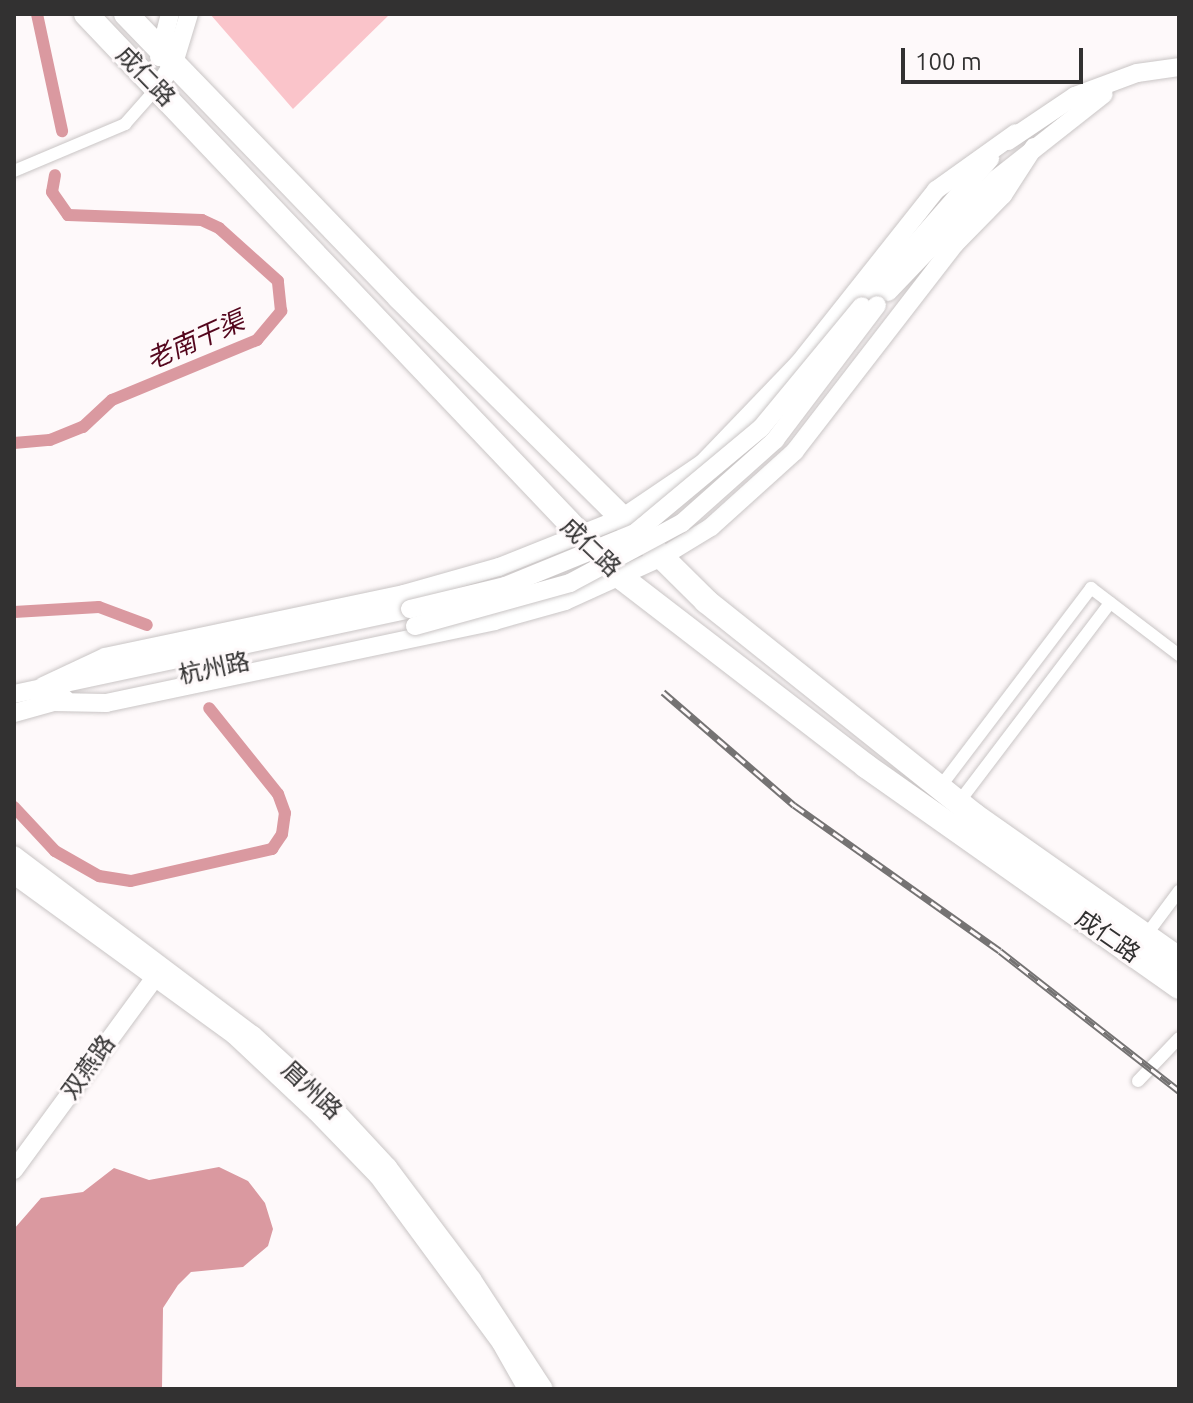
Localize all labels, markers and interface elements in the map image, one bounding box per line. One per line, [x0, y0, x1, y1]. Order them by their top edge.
scale bar [905, 32, 1087, 82]
street label: 成仁路 [111, 40, 181, 112]
text: 100 m [915, 48, 982, 75]
water label: 老南干渠 [141, 305, 249, 375]
street label: 成仁路 [555, 512, 627, 582]
street label: 杭州路 [176, 646, 252, 690]
street label: 成仁路 [1070, 904, 1146, 968]
street label: 双燕路 [55, 1029, 121, 1105]
street label: 眉州路 [276, 1055, 348, 1125]

